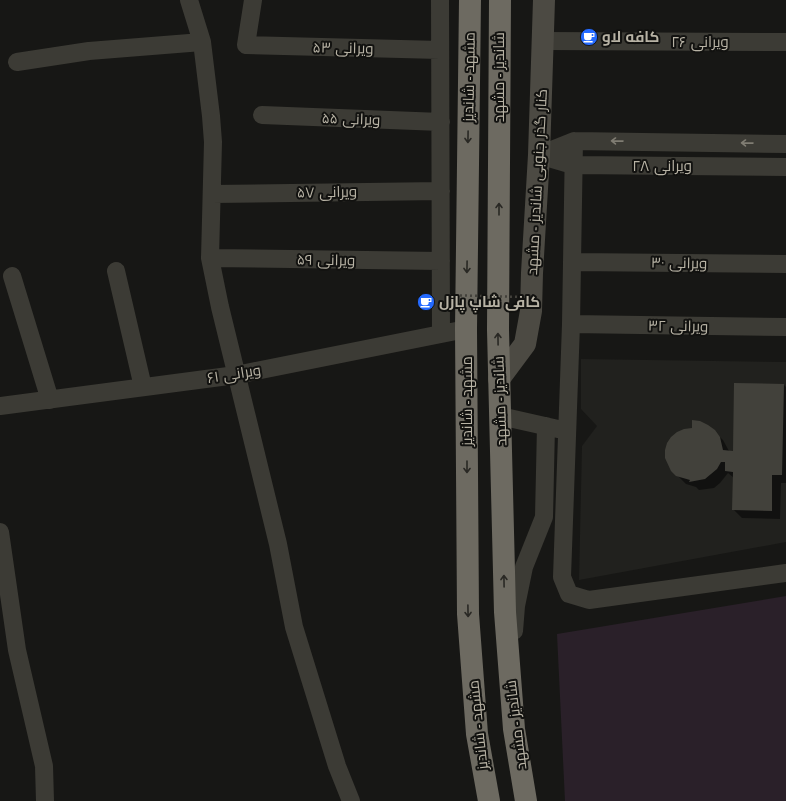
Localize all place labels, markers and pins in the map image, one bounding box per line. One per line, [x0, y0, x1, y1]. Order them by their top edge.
place label: کافه لاو [602, 26, 659, 48]
cafe icon: کافه لاو [579, 27, 599, 47]
place label: کافی شاپ پازل [439, 291, 540, 313]
cafe icon: کافی شاپ پازل [416, 292, 436, 312]

